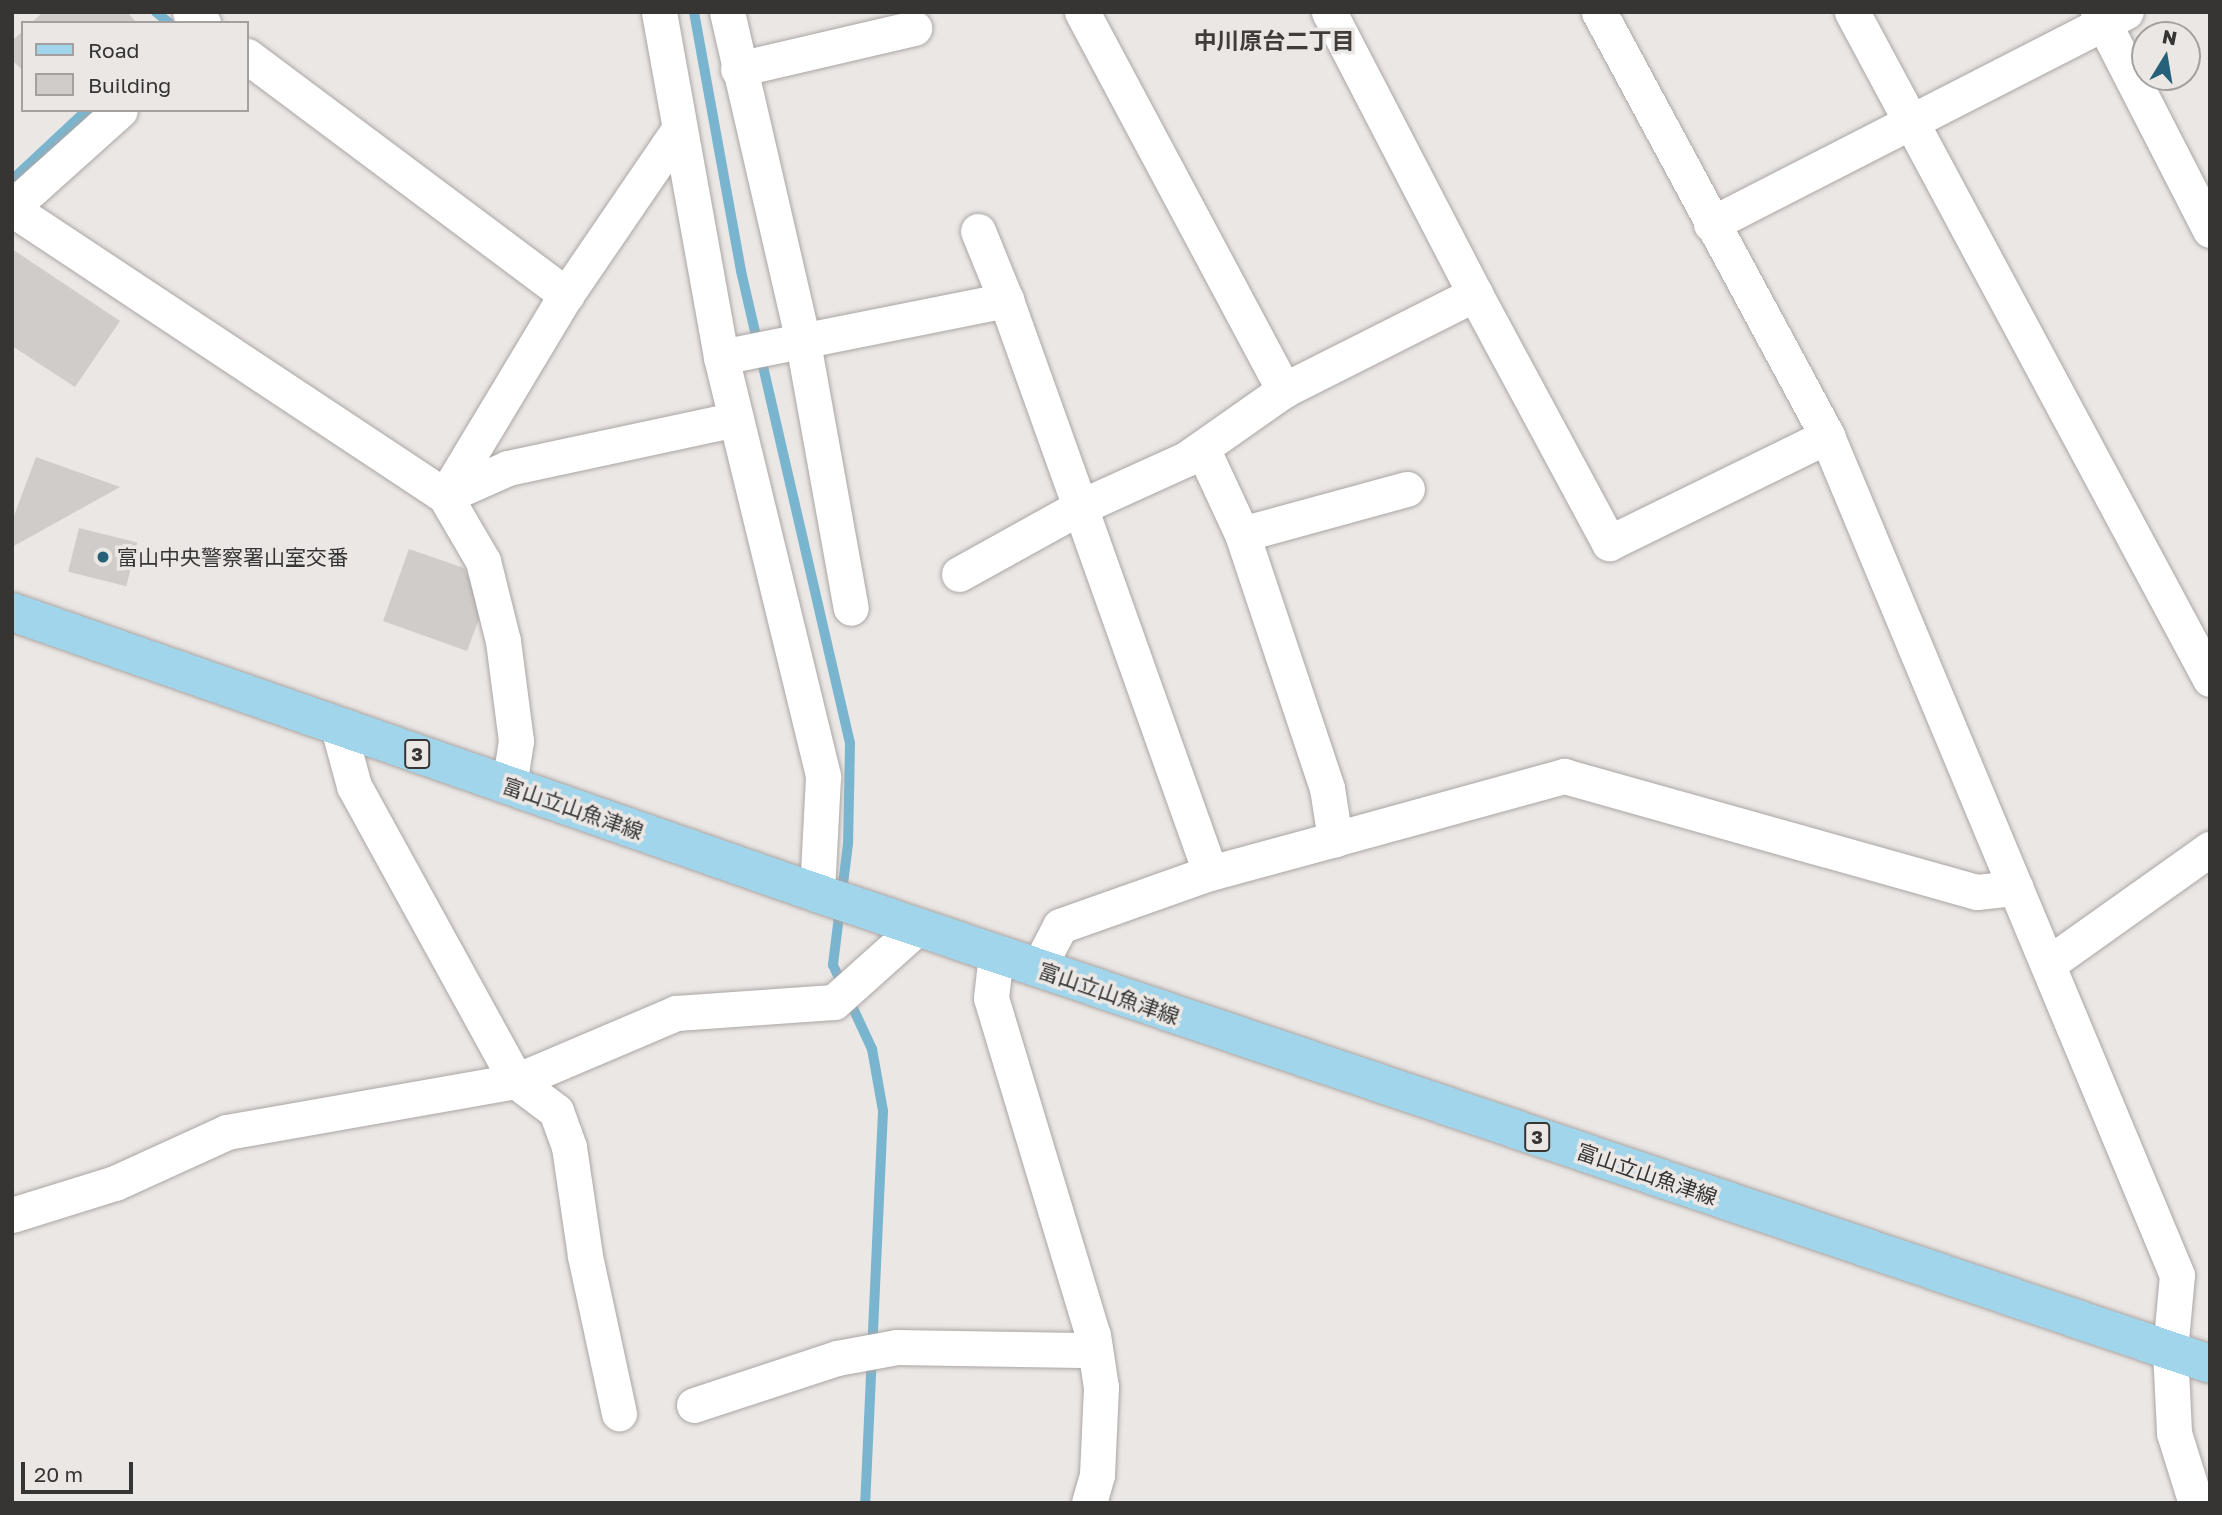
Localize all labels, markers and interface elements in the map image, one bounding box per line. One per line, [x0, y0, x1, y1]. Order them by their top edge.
legend [21, 21, 248, 112]
north arrow [2131, 21, 2201, 91]
text: N [2160, 24, 2179, 50]
district label: 中川原台二丁目 [1194, 26, 1354, 54]
text: Road [88, 37, 139, 63]
text: Building [88, 72, 171, 98]
place label: 富山中央警察署山室交番 [117, 544, 348, 570]
marker: 富山中央警察署山室交番 [95, 549, 111, 565]
road number: 3 [403, 738, 431, 769]
street label: 富山立山魚津線 [499, 772, 647, 844]
street label: 富山立山魚津線 [1035, 957, 1183, 1029]
road number: 3 [1523, 1121, 1551, 1152]
street label: 富山立山魚津線 [1573, 1138, 1721, 1210]
scale bar [24, 1448, 136, 1492]
text: 20 m [34, 1461, 83, 1487]

